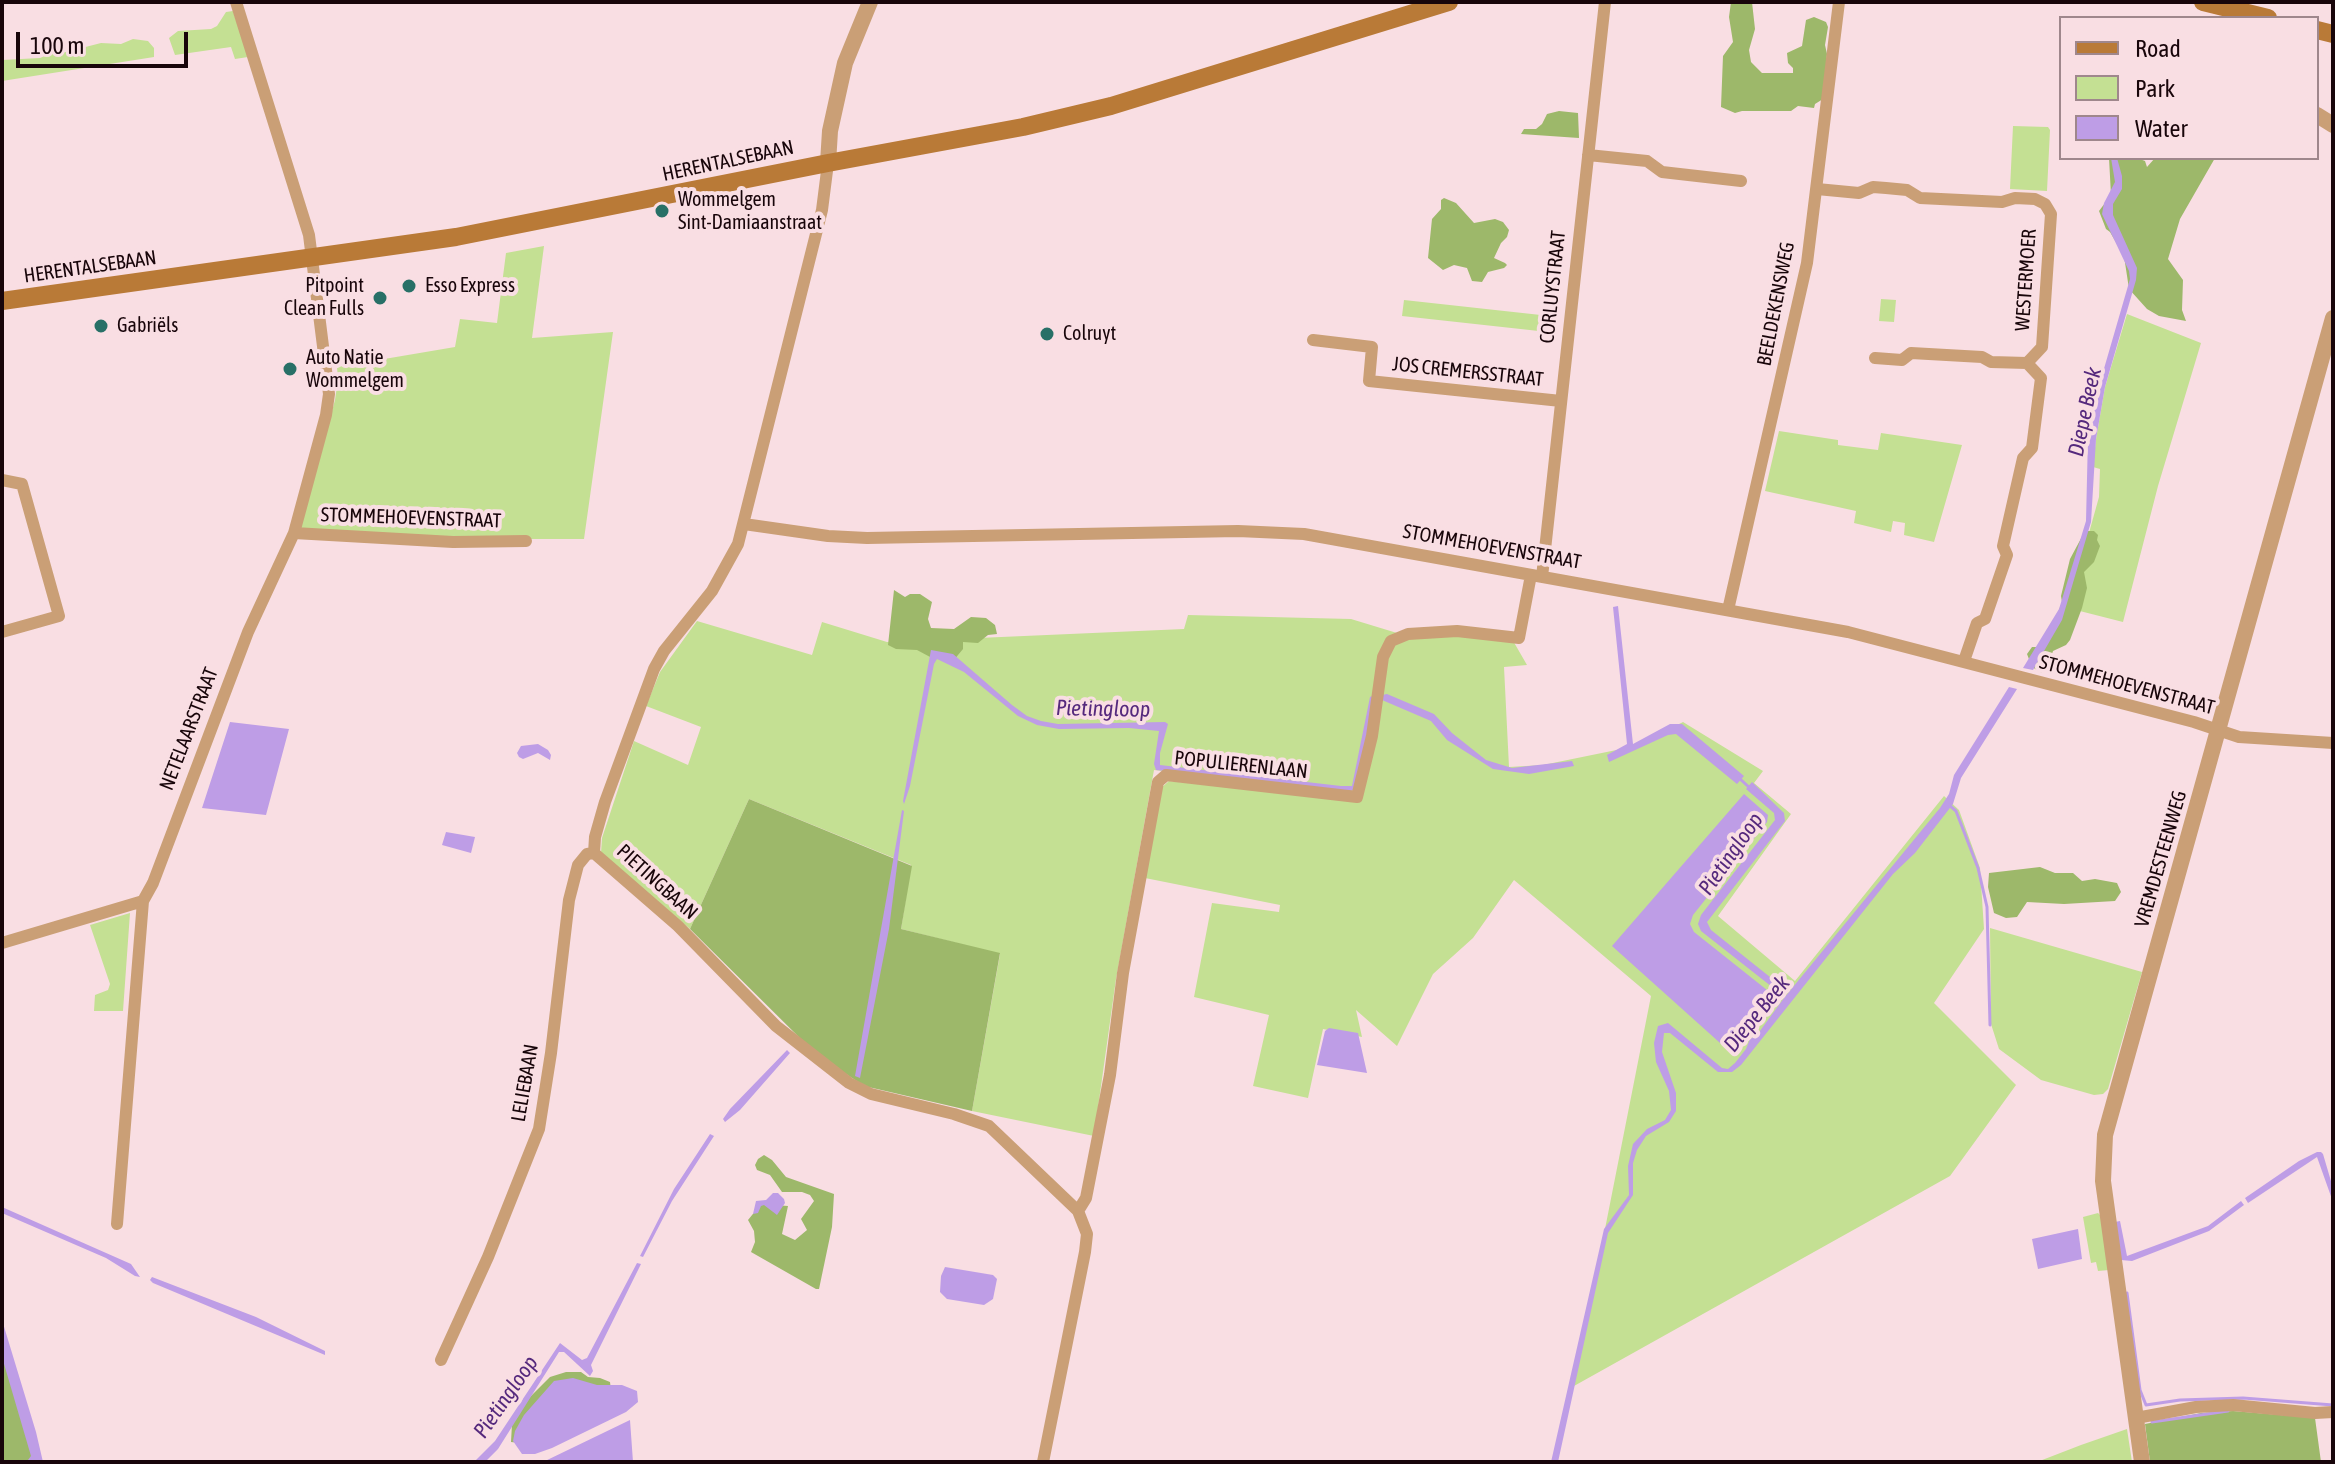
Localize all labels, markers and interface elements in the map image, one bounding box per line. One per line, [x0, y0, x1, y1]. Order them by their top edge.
scale bar [20, 16, 192, 66]
legend [2059, 16, 2319, 160]
text: 100 m [30, 32, 84, 59]
text: Road [2135, 35, 2181, 62]
text: Park [2135, 75, 2175, 102]
text: Water [2135, 115, 2188, 142]
street label: HERENTALSEBAAN [660, 135, 796, 187]
place label: Wommelgem Sint-Damiaanstraat [678, 188, 822, 235]
marker: Wommelgem Sint-Damiaanstraat [653, 202, 671, 220]
street label: WESTERMOER [2010, 228, 2042, 332]
street label: CORLUYSTRAAT [1535, 229, 1571, 345]
street label: BEELDEKENSWEG [1752, 240, 1800, 368]
street label: HERENTALSEBAAN [22, 246, 158, 288]
place label: Pitpoint Clean Fulls [284, 274, 364, 321]
place label: Esso Express [425, 274, 515, 298]
marker: Esso Express [400, 277, 418, 295]
marker: Pitpoint Clean Fulls [371, 289, 389, 307]
place label: Gabriëls [117, 314, 178, 338]
marker: Gabriëls [92, 317, 110, 335]
place label: Colruyt [1063, 322, 1116, 346]
marker: Colruyt [1038, 325, 1056, 343]
place label: Auto Natie Wommelgem [306, 346, 404, 393]
street label: JOS CREMERSSTRAAT [1391, 352, 1545, 392]
marker: Auto Natie Wommelgem [281, 360, 299, 378]
water label: Diepe Beek [2063, 365, 2107, 459]
street label: STOMMEHOEVENSTRAAT [320, 503, 502, 533]
street label: STOMMEHOEVENSTRAAT [1401, 520, 1583, 574]
street label: STOMMEHOEVENSTRAAT [2037, 650, 2217, 720]
street label: NETELAARSTRAAT [155, 664, 223, 794]
water label: Pietingloop [1056, 695, 1150, 723]
street label: POPULIERENLAAN [1173, 746, 1309, 784]
street label: VREMDESTEENWEG [2130, 788, 2192, 930]
water label: Pietingloop [1693, 808, 1769, 900]
street label: PIETINGBAAN [612, 839, 702, 925]
water label: Diepe Beek [1718, 971, 1796, 1057]
street label: LELIEBAAN [506, 1042, 544, 1124]
water label: Pietingloop [468, 1351, 544, 1443]

